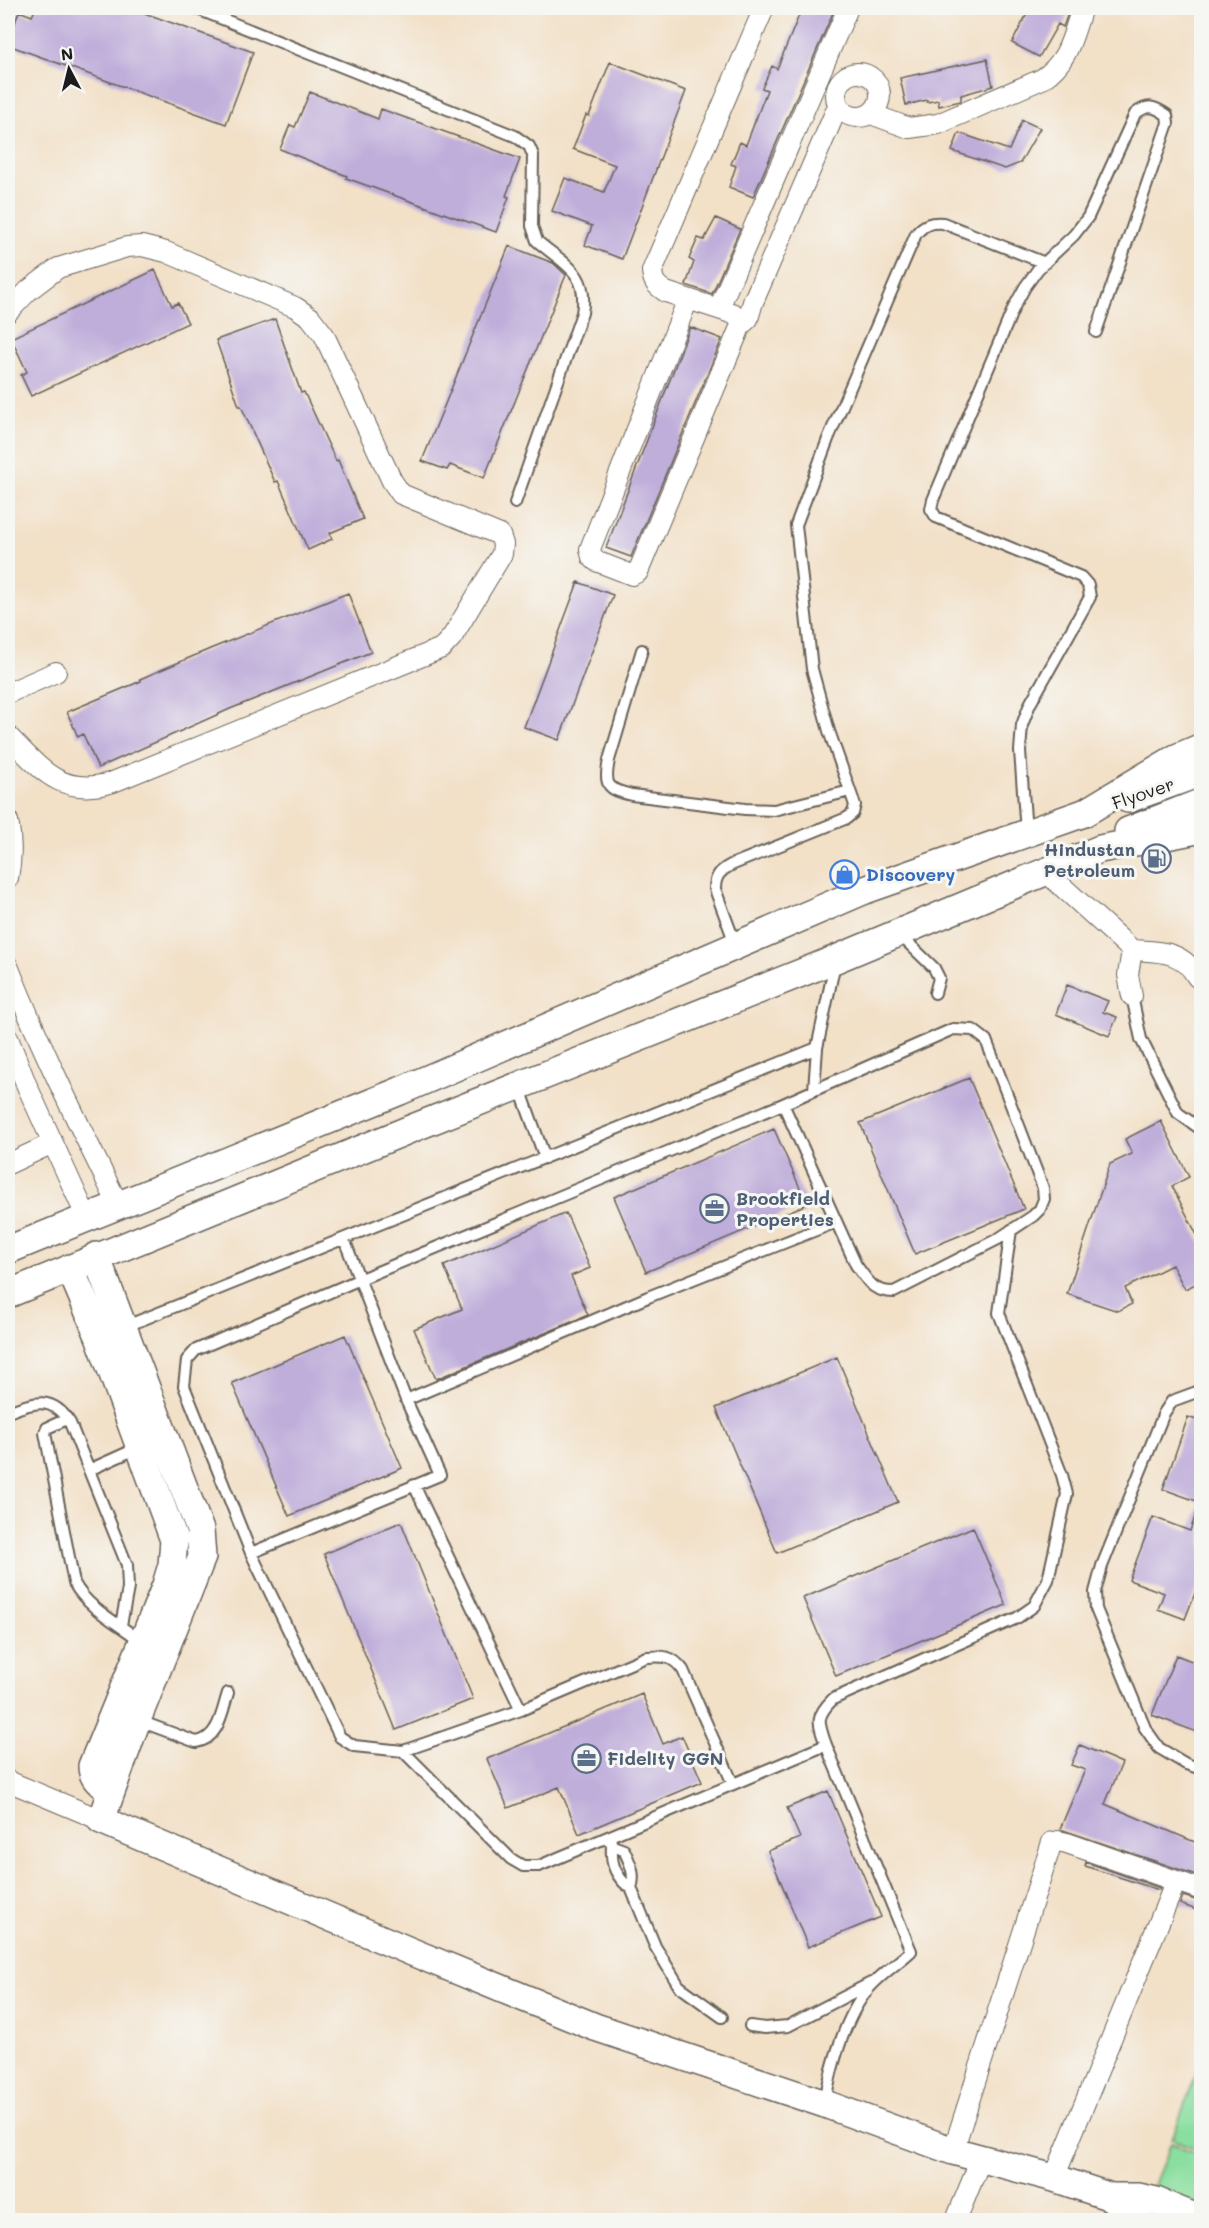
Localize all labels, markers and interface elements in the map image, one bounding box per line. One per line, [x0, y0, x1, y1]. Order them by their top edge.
north arrow [39, 39, 99, 99]
text: N [60, 42, 74, 65]
street label: Flyover [1109, 771, 1177, 815]
place label: Hindustan Petroleum [1043, 837, 1135, 882]
fuel station icon: Hindustan Petroleum [1140, 843, 1172, 875]
shop icon: Discovery [829, 858, 861, 890]
place label: Discovery [866, 862, 956, 886]
place label: Brookfield Properties [736, 1186, 834, 1231]
office icon: Brookfield Properties [699, 1192, 731, 1224]
office icon: Fidelity GGN [570, 1742, 602, 1774]
place label: Fidelity GGN [607, 1746, 723, 1770]

